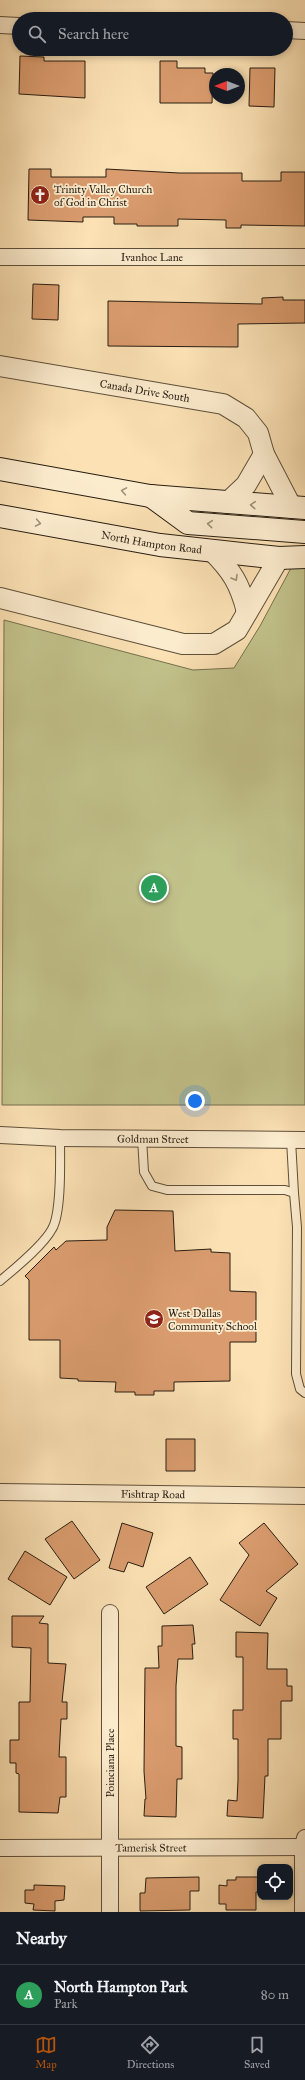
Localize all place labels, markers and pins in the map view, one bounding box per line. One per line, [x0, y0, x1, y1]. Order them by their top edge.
place label: Trinity Valley Church of God in Christ [54, 183, 152, 209]
church icon: Trinity Valley Church of God in Christ [29, 184, 51, 206]
pin: A [141, 873, 167, 903]
place label: West Dallas Community School [168, 1307, 257, 1333]
school or university icon: West Dallas Community School [143, 1308, 165, 1330]

